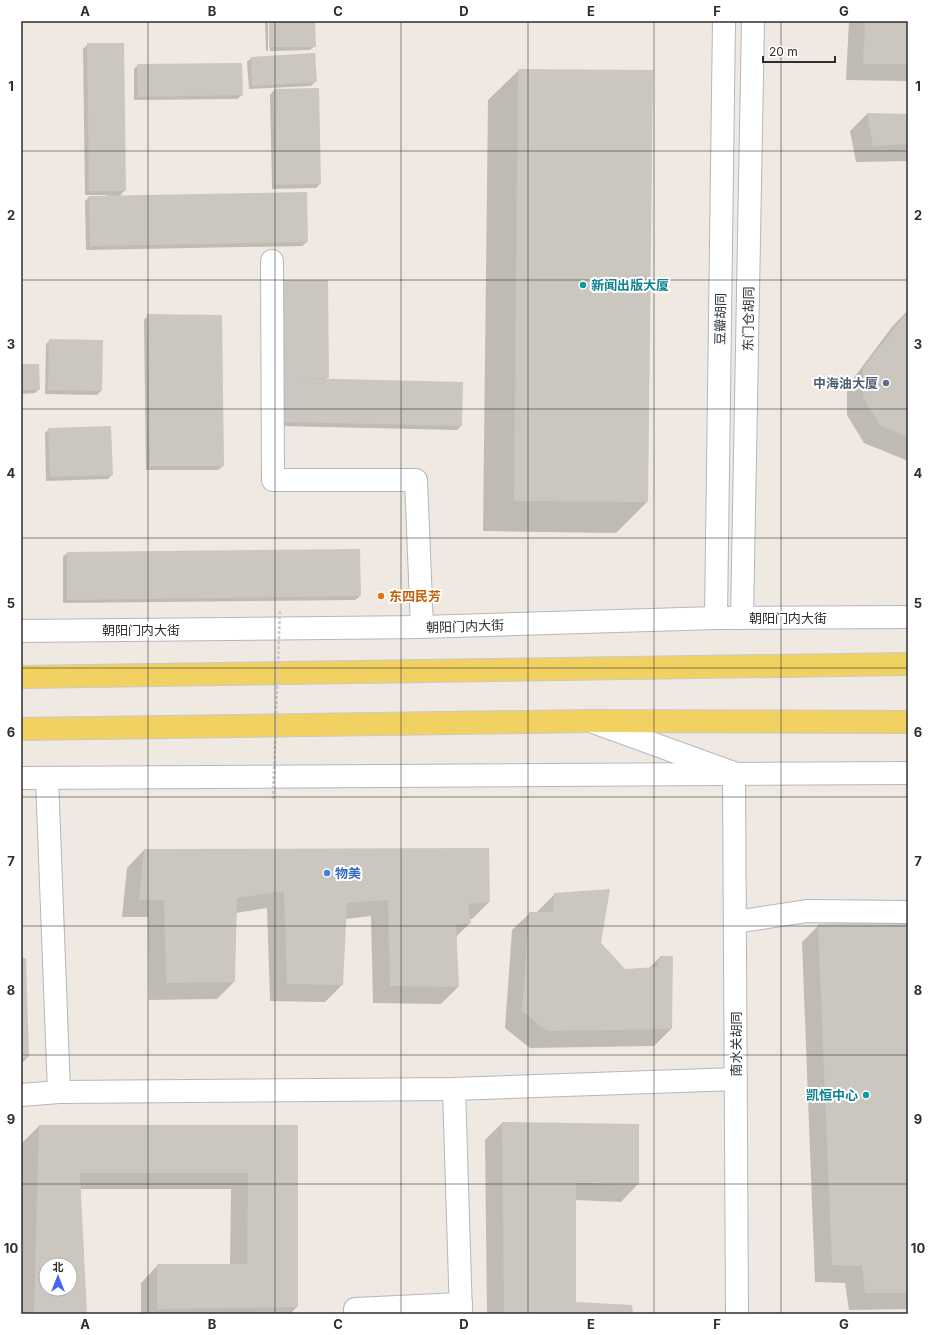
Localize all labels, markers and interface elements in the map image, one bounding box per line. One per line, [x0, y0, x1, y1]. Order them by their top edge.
text: A [80, 3, 90, 19]
text: B [208, 3, 217, 19]
text: C [333, 3, 343, 19]
text: D [459, 3, 469, 19]
text: E [587, 3, 595, 19]
text: F [713, 3, 721, 19]
text: G [839, 3, 849, 19]
scale bar [763, 38, 835, 64]
text: 20 m [769, 44, 798, 59]
text: 1 [8, 78, 14, 94]
text: 1 [915, 78, 921, 94]
text: 2 [7, 207, 15, 223]
text: 2 [914, 207, 922, 223]
place label: 新闻出版大厦 [591, 277, 669, 293]
marker: 新闻出版大厦 [578, 280, 588, 290]
street label: 东门仓胡同 [739, 286, 757, 352]
street label: 豆瓣胡同 [712, 293, 728, 345]
text: 3 [7, 336, 15, 352]
text: 3 [914, 336, 922, 352]
place label: 中海油大厦 [813, 375, 878, 391]
marker: 中海油大厦 [881, 378, 891, 388]
text: 4 [7, 465, 16, 481]
text: 4 [914, 465, 923, 481]
place label: 东四民芳 [389, 588, 441, 604]
marker: 东四民芳 [376, 591, 386, 601]
text: 5 [7, 595, 15, 611]
text: 5 [914, 595, 922, 611]
street label: 朝阳门内大街 [749, 610, 827, 626]
street label: 朝阳门内大街 [426, 617, 504, 635]
street label: 朝阳门内大街 [102, 622, 180, 638]
text: 6 [7, 724, 15, 740]
text: 6 [914, 724, 922, 740]
text: 7 [7, 853, 15, 869]
text: 7 [914, 853, 922, 869]
place label: 物美 [335, 865, 361, 881]
marker: 物美 [322, 868, 332, 878]
text: 8 [7, 982, 15, 998]
text: 8 [914, 982, 922, 998]
street label: 南水关胡同 [728, 1011, 744, 1077]
place label: 凯恒中心 [806, 1087, 858, 1103]
marker: 凯恒中心 [861, 1090, 871, 1100]
text: 9 [7, 1111, 15, 1127]
text: 9 [914, 1111, 922, 1127]
text: 10 [4, 1240, 18, 1256]
text: 10 [911, 1240, 925, 1256]
north arrow [38, 1257, 78, 1297]
text: 北 [53, 1260, 64, 1274]
text: A [80, 1316, 90, 1332]
text: B [208, 1316, 217, 1332]
text: C [333, 1316, 343, 1332]
text: D [459, 1316, 469, 1332]
text: E [587, 1316, 595, 1332]
text: F [713, 1316, 721, 1332]
text: G [839, 1316, 849, 1332]

